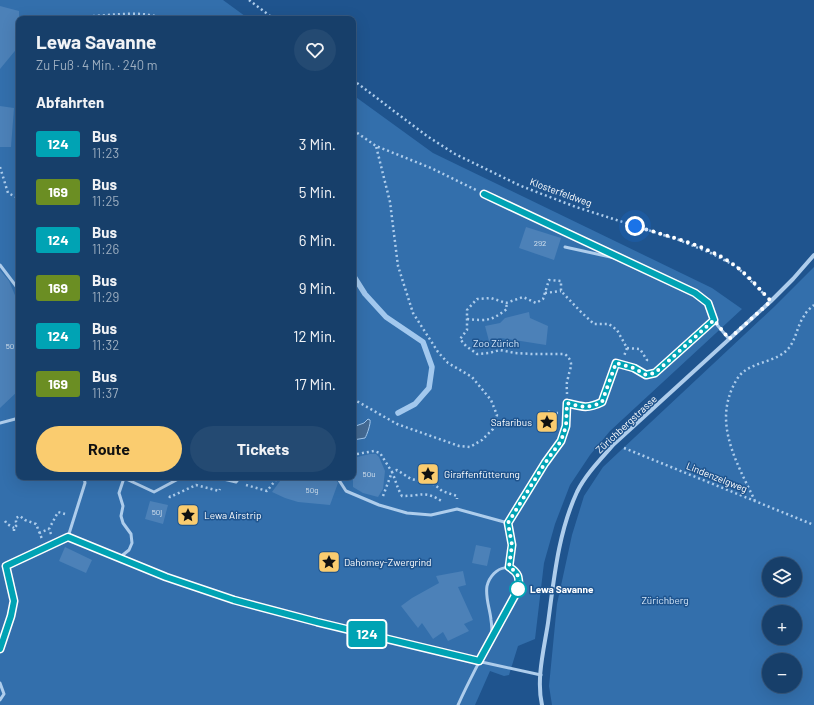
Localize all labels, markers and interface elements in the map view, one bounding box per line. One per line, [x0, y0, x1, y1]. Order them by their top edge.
button: heart [294, 29, 336, 71]
text: Lewa Savanne [36, 30, 156, 53]
text: Zu Fuß · 4 Min. · 240 m [36, 57, 158, 73]
text: Abfahrten [36, 93, 104, 111]
text: Bus [92, 127, 117, 145]
text: 124 [47, 135, 69, 152]
text: 3 Min. [299, 135, 336, 153]
text: 11:23 [92, 145, 119, 161]
text: Bus [92, 175, 117, 193]
street label: Klosterfeldweg [528, 175, 594, 209]
text: 169 [48, 183, 68, 200]
text: 5 Min. [299, 183, 336, 201]
text: 11:25 [92, 193, 119, 209]
your location [625, 216, 645, 236]
text: Bus [92, 223, 117, 241]
text: 124 [47, 231, 69, 248]
text: 6 Min. [299, 231, 336, 249]
house number: 292 [534, 238, 546, 248]
text: 11:26 [92, 241, 119, 257]
text: Bus [92, 271, 117, 289]
text: 169 [48, 279, 68, 296]
text: 9 Min. [299, 279, 336, 297]
text: 11:29 [92, 289, 119, 305]
text: Bus [92, 319, 117, 337]
text: 124 [47, 327, 69, 344]
text: 12 Min. [293, 327, 336, 345]
text: 11:32 [92, 337, 119, 353]
park label: Zoo Zürich [473, 337, 519, 349]
house number: 50 [6, 341, 14, 351]
text: Bus [92, 367, 117, 385]
text: 169 [48, 375, 68, 392]
text: 17 Min. [294, 375, 336, 393]
text: 11:37 [92, 385, 118, 401]
street label: Zürichbergstrasse [593, 393, 659, 455]
place icon: Safaribus [534, 409, 560, 435]
place label: Safaribus [491, 416, 532, 428]
button: Route [36, 426, 182, 472]
button: Tickets [190, 426, 336, 472]
street label: Lindenzelgweg [685, 459, 749, 495]
place icon: Giraffenfütterung [415, 461, 441, 487]
place label: Giraffenfütterung [444, 468, 520, 480]
house number: 50u [363, 469, 375, 479]
house number: 50g [306, 485, 318, 495]
place icon: Lewa Airstrip [175, 502, 201, 528]
house number: 50j [152, 507, 162, 517]
place label: Lewa Airstrip [204, 509, 261, 521]
place icon: Dahomey-Zwergrind [316, 549, 342, 575]
place label: Dahomey-Zwergrind [344, 556, 431, 568]
map controls [762, 557, 802, 693]
button: layers [762, 557, 802, 597]
marker: Lewa Savanne [509, 580, 527, 598]
place label: Lewa Savanne [530, 583, 594, 595]
park label: Zürichberg [641, 594, 689, 606]
button: + [762, 605, 802, 645]
line badge: 124 [344, 621, 390, 647]
text: 124 [356, 625, 378, 642]
button: − [762, 653, 802, 693]

